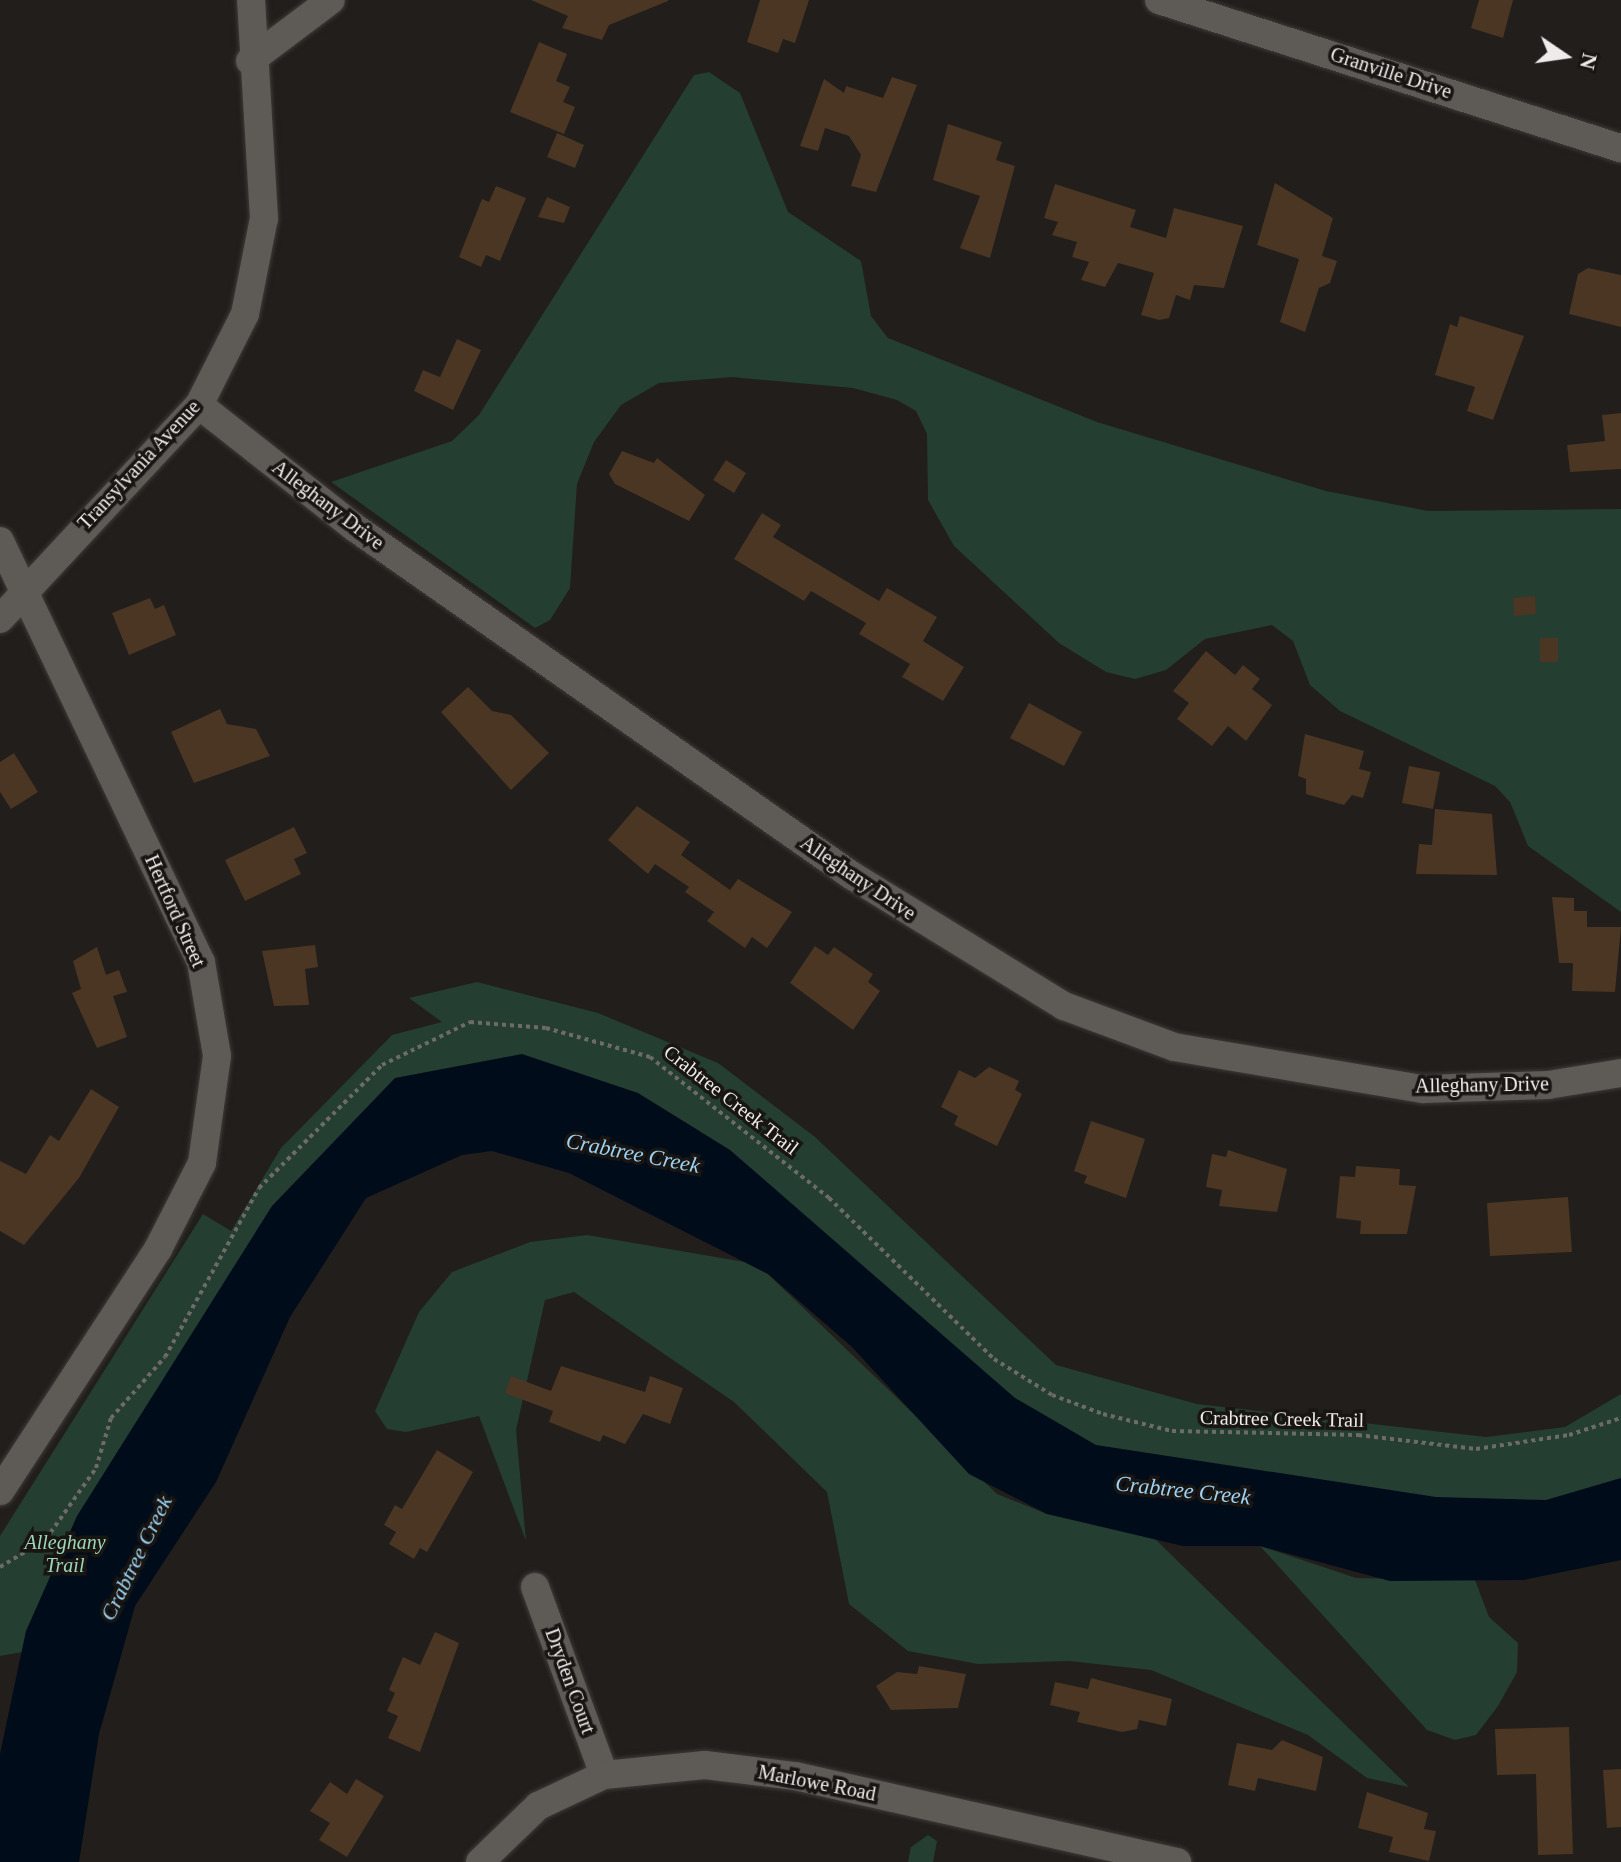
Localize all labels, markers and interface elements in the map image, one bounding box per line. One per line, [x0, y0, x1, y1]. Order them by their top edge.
north arrow [1525, 16, 1605, 96]
street label: Granville Drive [1327, 42, 1455, 104]
text: N [1575, 51, 1603, 72]
street label: Transylvania Avenue [72, 395, 206, 535]
street label: Alleghany Drive [267, 455, 389, 555]
street label: Alleghany Drive [796, 831, 920, 925]
street label: Hertford Street [140, 851, 210, 971]
street label: Crabtree Creek Trail [659, 1040, 803, 1160]
street label: Alleghany Drive [1415, 1072, 1549, 1098]
water label: Crabtree Creek [564, 1127, 702, 1179]
street label: Crabtree Creek Trail [1199, 1406, 1365, 1432]
water label: Crabtree Creek [1114, 1470, 1252, 1510]
water label: Crabtree Creek [94, 1491, 178, 1625]
park label: Alleghany Trail [24, 1531, 106, 1578]
street label: Dryden Court [540, 1625, 600, 1737]
street label: Marlowe Road [756, 1760, 878, 1806]

